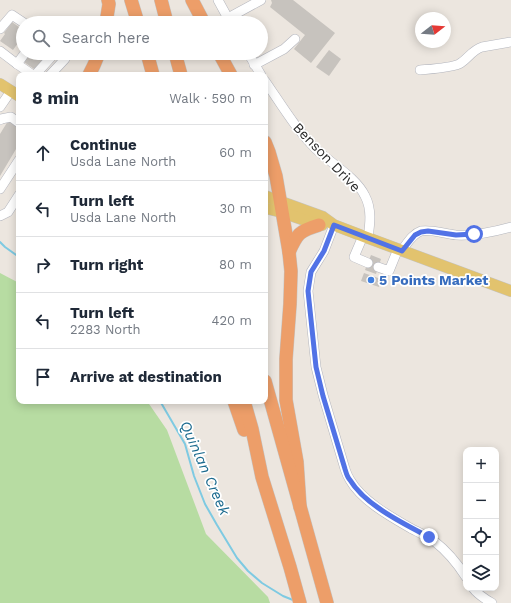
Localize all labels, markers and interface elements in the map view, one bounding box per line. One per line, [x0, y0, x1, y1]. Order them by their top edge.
north arrow [415, 12, 451, 48]
search box [16, 16, 268, 60]
icon: search [30, 27, 52, 49]
text: Search here [62, 29, 150, 47]
text: 8 min [32, 88, 79, 108]
text: Walk · 590 m [169, 91, 252, 106]
street label: Benson Drive [290, 119, 364, 195]
text: Continue [70, 136, 137, 154]
icon: ahead [32, 142, 54, 164]
text: 60 m [219, 145, 252, 160]
text: Usda Lane North [70, 154, 176, 169]
text: Turn left [70, 192, 134, 210]
icon: left [32, 198, 54, 220]
text: 30 m [220, 201, 252, 216]
text: Usda Lane North [70, 210, 176, 225]
route start [465, 225, 483, 243]
icon: right [32, 254, 54, 276]
text: Turn right [70, 256, 143, 274]
text: 80 m [219, 257, 252, 272]
place label: 5 Points Market [379, 272, 488, 288]
marker: 5 Points Market [366, 275, 376, 285]
text: Turn left [70, 304, 134, 322]
icon: left [32, 310, 54, 332]
text: 420 m [212, 313, 252, 328]
text: 2283 North [70, 322, 141, 337]
icon: arrive [32, 366, 54, 388]
text: Arrive at destination [70, 368, 222, 386]
water label: Quinlan Creek [176, 418, 234, 519]
map controls [463, 447, 499, 591]
button: + [463, 447, 499, 483]
button: − [463, 483, 499, 519]
button: locate [463, 519, 499, 555]
route end [420, 528, 438, 546]
button: layers [463, 555, 499, 591]

